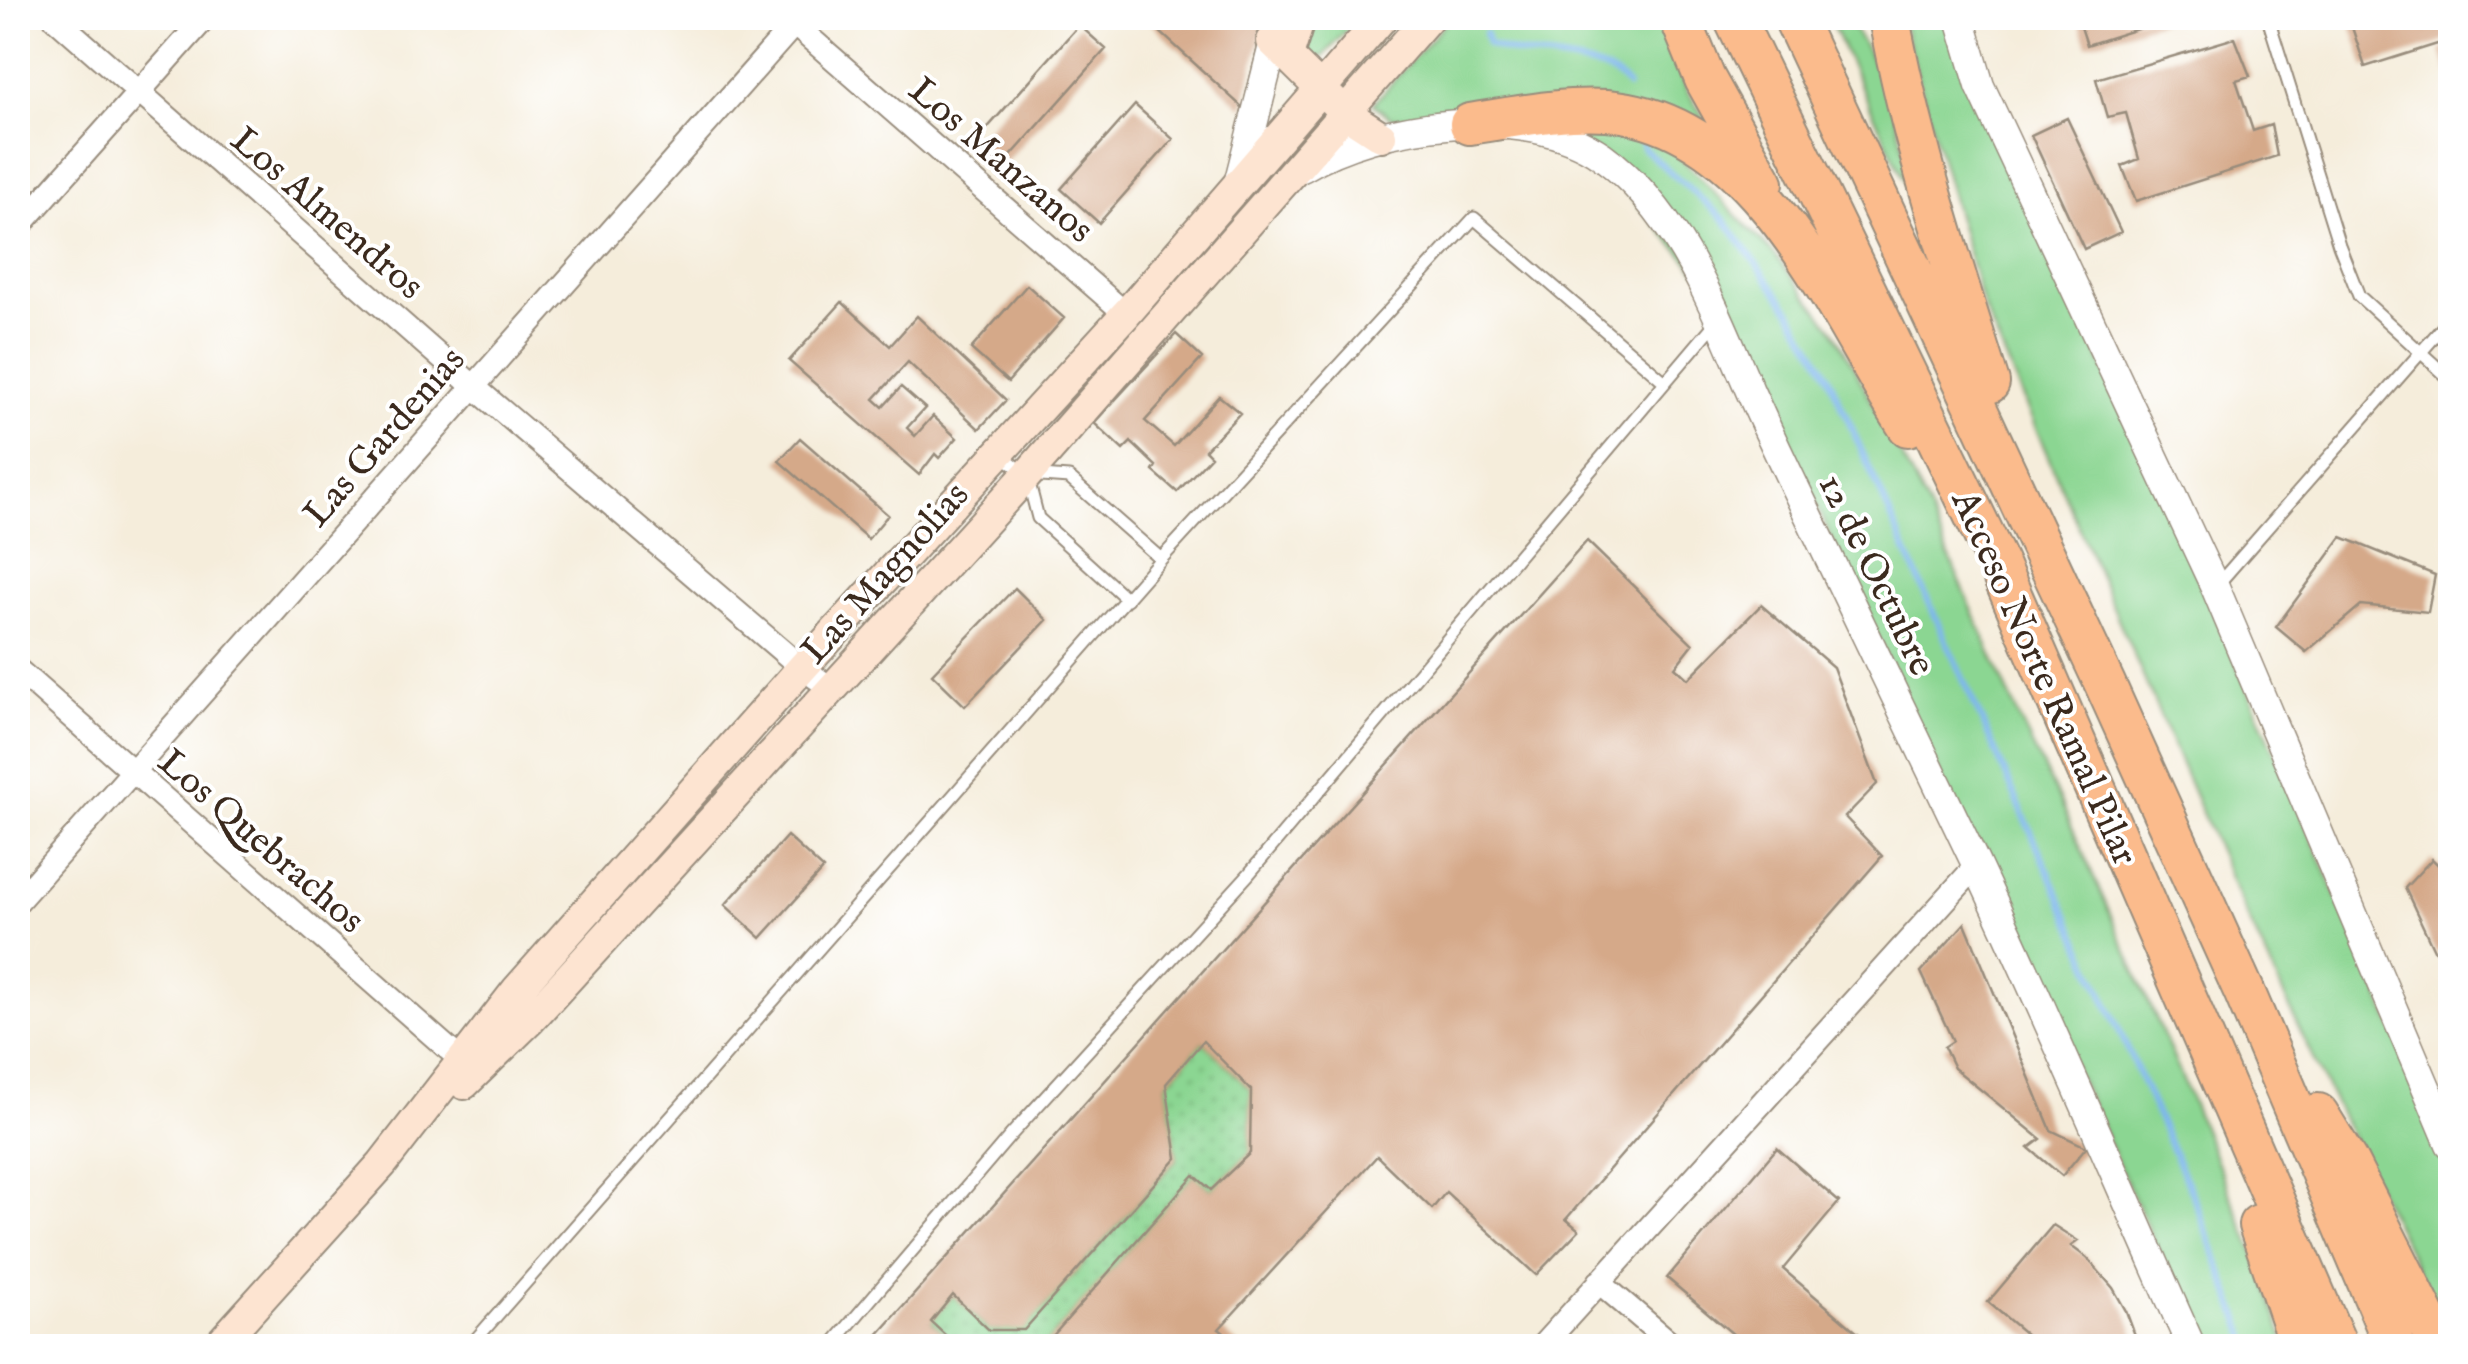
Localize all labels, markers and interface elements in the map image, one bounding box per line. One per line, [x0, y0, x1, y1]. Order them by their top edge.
street label: Los Manzanos [897, 68, 1103, 255]
street label: Los Almendros [219, 117, 433, 311]
street label: Las Gardenias [294, 338, 477, 538]
street label: 12 de Octubre [1806, 467, 1945, 684]
street label: Las Magnolias [792, 473, 981, 675]
street label: Acceso Norte Ramal Pilar [1938, 482, 2148, 873]
street label: Los Quebrachos [147, 739, 373, 945]

